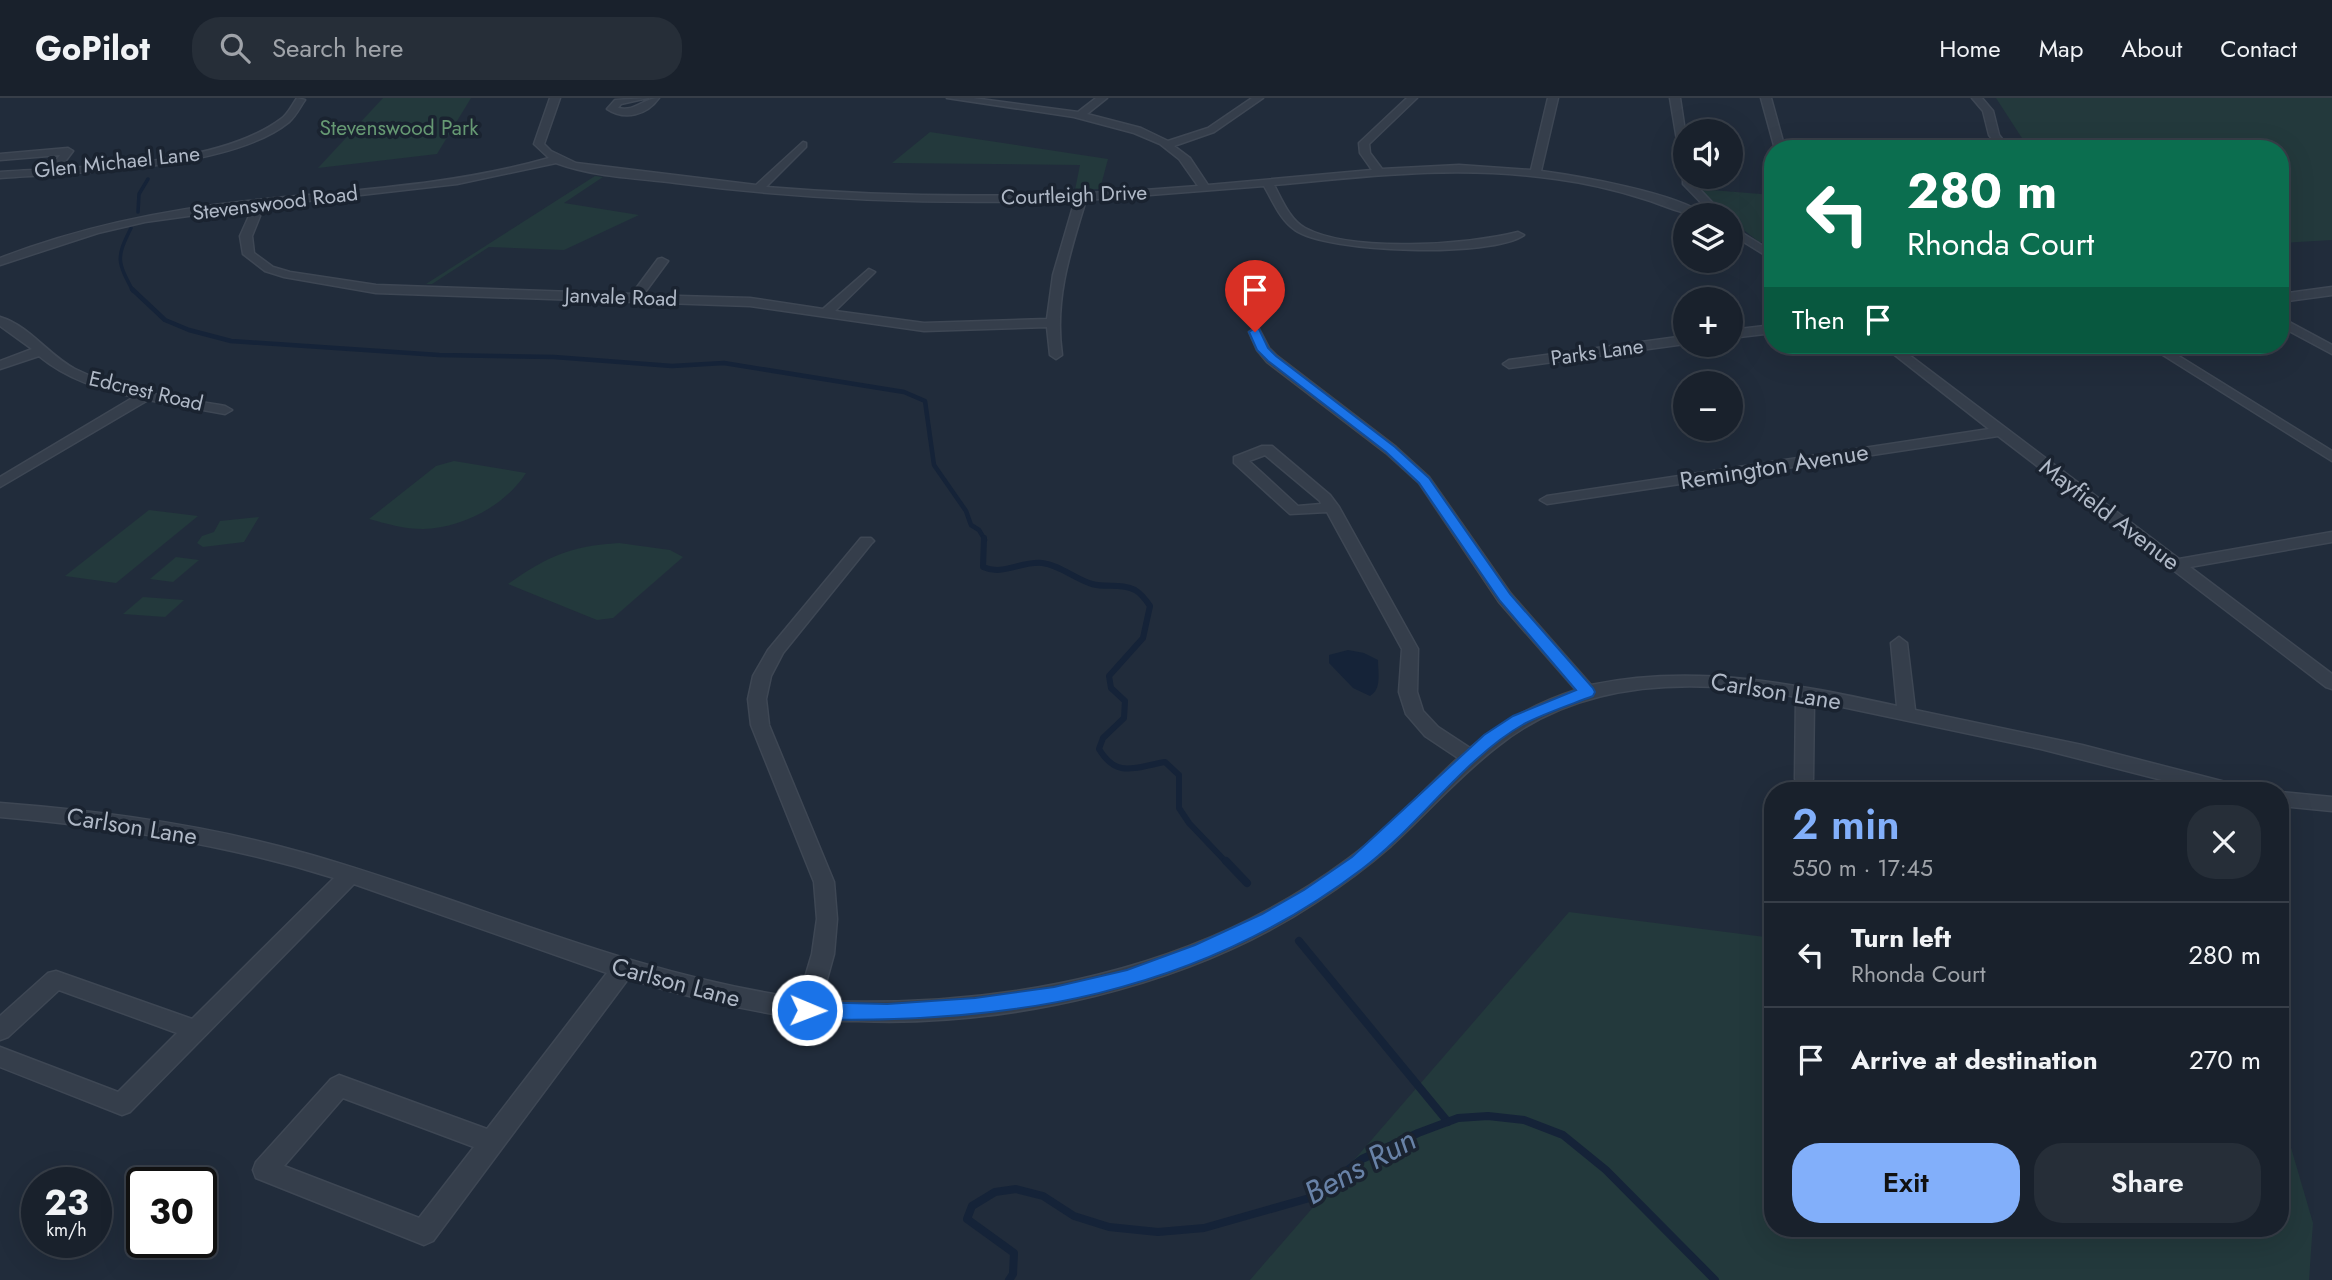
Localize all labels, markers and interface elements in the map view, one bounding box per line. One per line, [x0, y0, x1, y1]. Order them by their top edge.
search box [192, 17, 682, 80]
text: GoPilot [35, 25, 150, 72]
icon: search [216, 29, 254, 67]
text: Search here [272, 29, 403, 67]
text: Home [1939, 31, 2001, 66]
text: Map [2039, 31, 2083, 66]
text: About [2121, 31, 2182, 66]
text: Contact [2220, 31, 2297, 66]
park label: Stevenswood Park [320, 113, 479, 143]
map controls [1673, 119, 1743, 441]
button: sound [1673, 119, 1743, 189]
street label: Glen Michael Lane [33, 138, 201, 186]
text: 280 m [1907, 156, 2057, 226]
icon: left [1792, 168, 1883, 259]
street label: Courtleigh Drive [1000, 177, 1148, 213]
street label: Stevenswood Road [190, 178, 360, 228]
button: layers [1673, 203, 1743, 273]
text: Rhonda Court [1907, 221, 2094, 267]
pin [1225, 260, 1285, 332]
icon: arrive [1236, 271, 1274, 309]
street label: Janvale Road [561, 280, 678, 314]
button: + [1673, 287, 1743, 357]
text: Then [1792, 301, 1845, 339]
icon: arrive [1859, 301, 1897, 339]
street label: Parks Lane [1549, 331, 1646, 373]
street label: Edcrest Road [86, 363, 206, 419]
button: − [1673, 371, 1743, 441]
street label: Remington Avenue [1677, 434, 1871, 498]
street label: Mayfield Avenue [2032, 449, 2188, 579]
street label: Carlson Lane [1708, 663, 1844, 719]
text: 2 min [1792, 794, 1900, 855]
street label: Carlson Lane [64, 798, 200, 854]
button: close [2187, 805, 2261, 879]
text: 550 m · 17:45 [1792, 851, 1933, 885]
text: Turn left [1851, 919, 1951, 957]
icon: left [1792, 936, 1830, 974]
text: 280 m [2188, 936, 2261, 974]
street label: Carlson Lane [608, 948, 744, 1016]
text: Rhonda Court [1851, 957, 1985, 991]
position arrow [770, 973, 844, 1047]
icon: arrive [1792, 1041, 1830, 1079]
text: Arrive at destination [1851, 1041, 2098, 1079]
text: 270 m [2189, 1041, 2261, 1079]
water label: Bens Run [1296, 1116, 1424, 1216]
button: Exit [1792, 1143, 2020, 1223]
button: Share [2034, 1143, 2261, 1223]
speed limit sign: 30 [126, 1167, 217, 1258]
text: 23 [44, 1178, 89, 1228]
text: km/h [46, 1217, 87, 1243]

